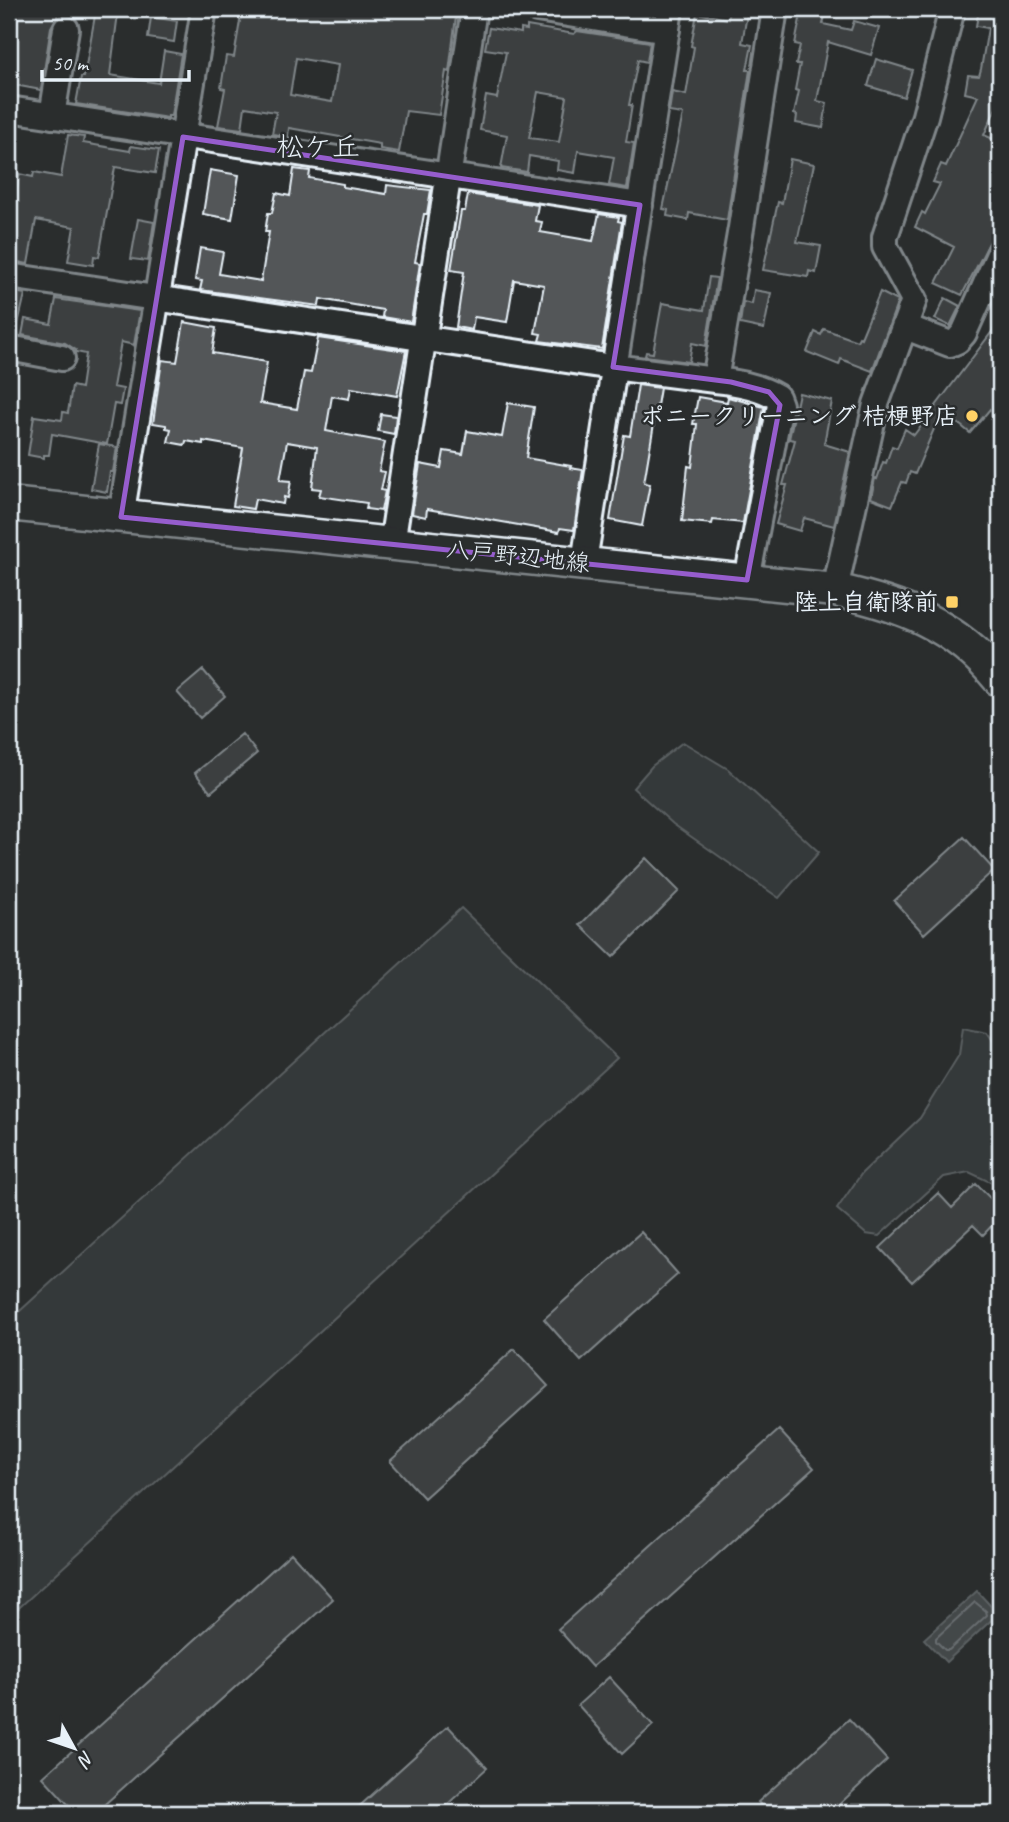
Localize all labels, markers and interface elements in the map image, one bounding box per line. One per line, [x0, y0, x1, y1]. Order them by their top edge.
scale bar [42, 38, 189, 82]
text: 50 m [52, 50, 90, 76]
district label: 松ケ丘 [276, 129, 360, 164]
place label: ポニークリーニング 桔梗野店 [640, 401, 958, 431]
marker: ポニークリーニング 桔梗野店 [964, 408, 980, 424]
street label: 八戸野辺地線 [445, 534, 591, 578]
place label: 陸上自衛隊前 [794, 587, 938, 617]
marker: 陸上自衛隊前 [944, 594, 960, 610]
north arrow [38, 1714, 108, 1784]
text: N [71, 1746, 99, 1773]

